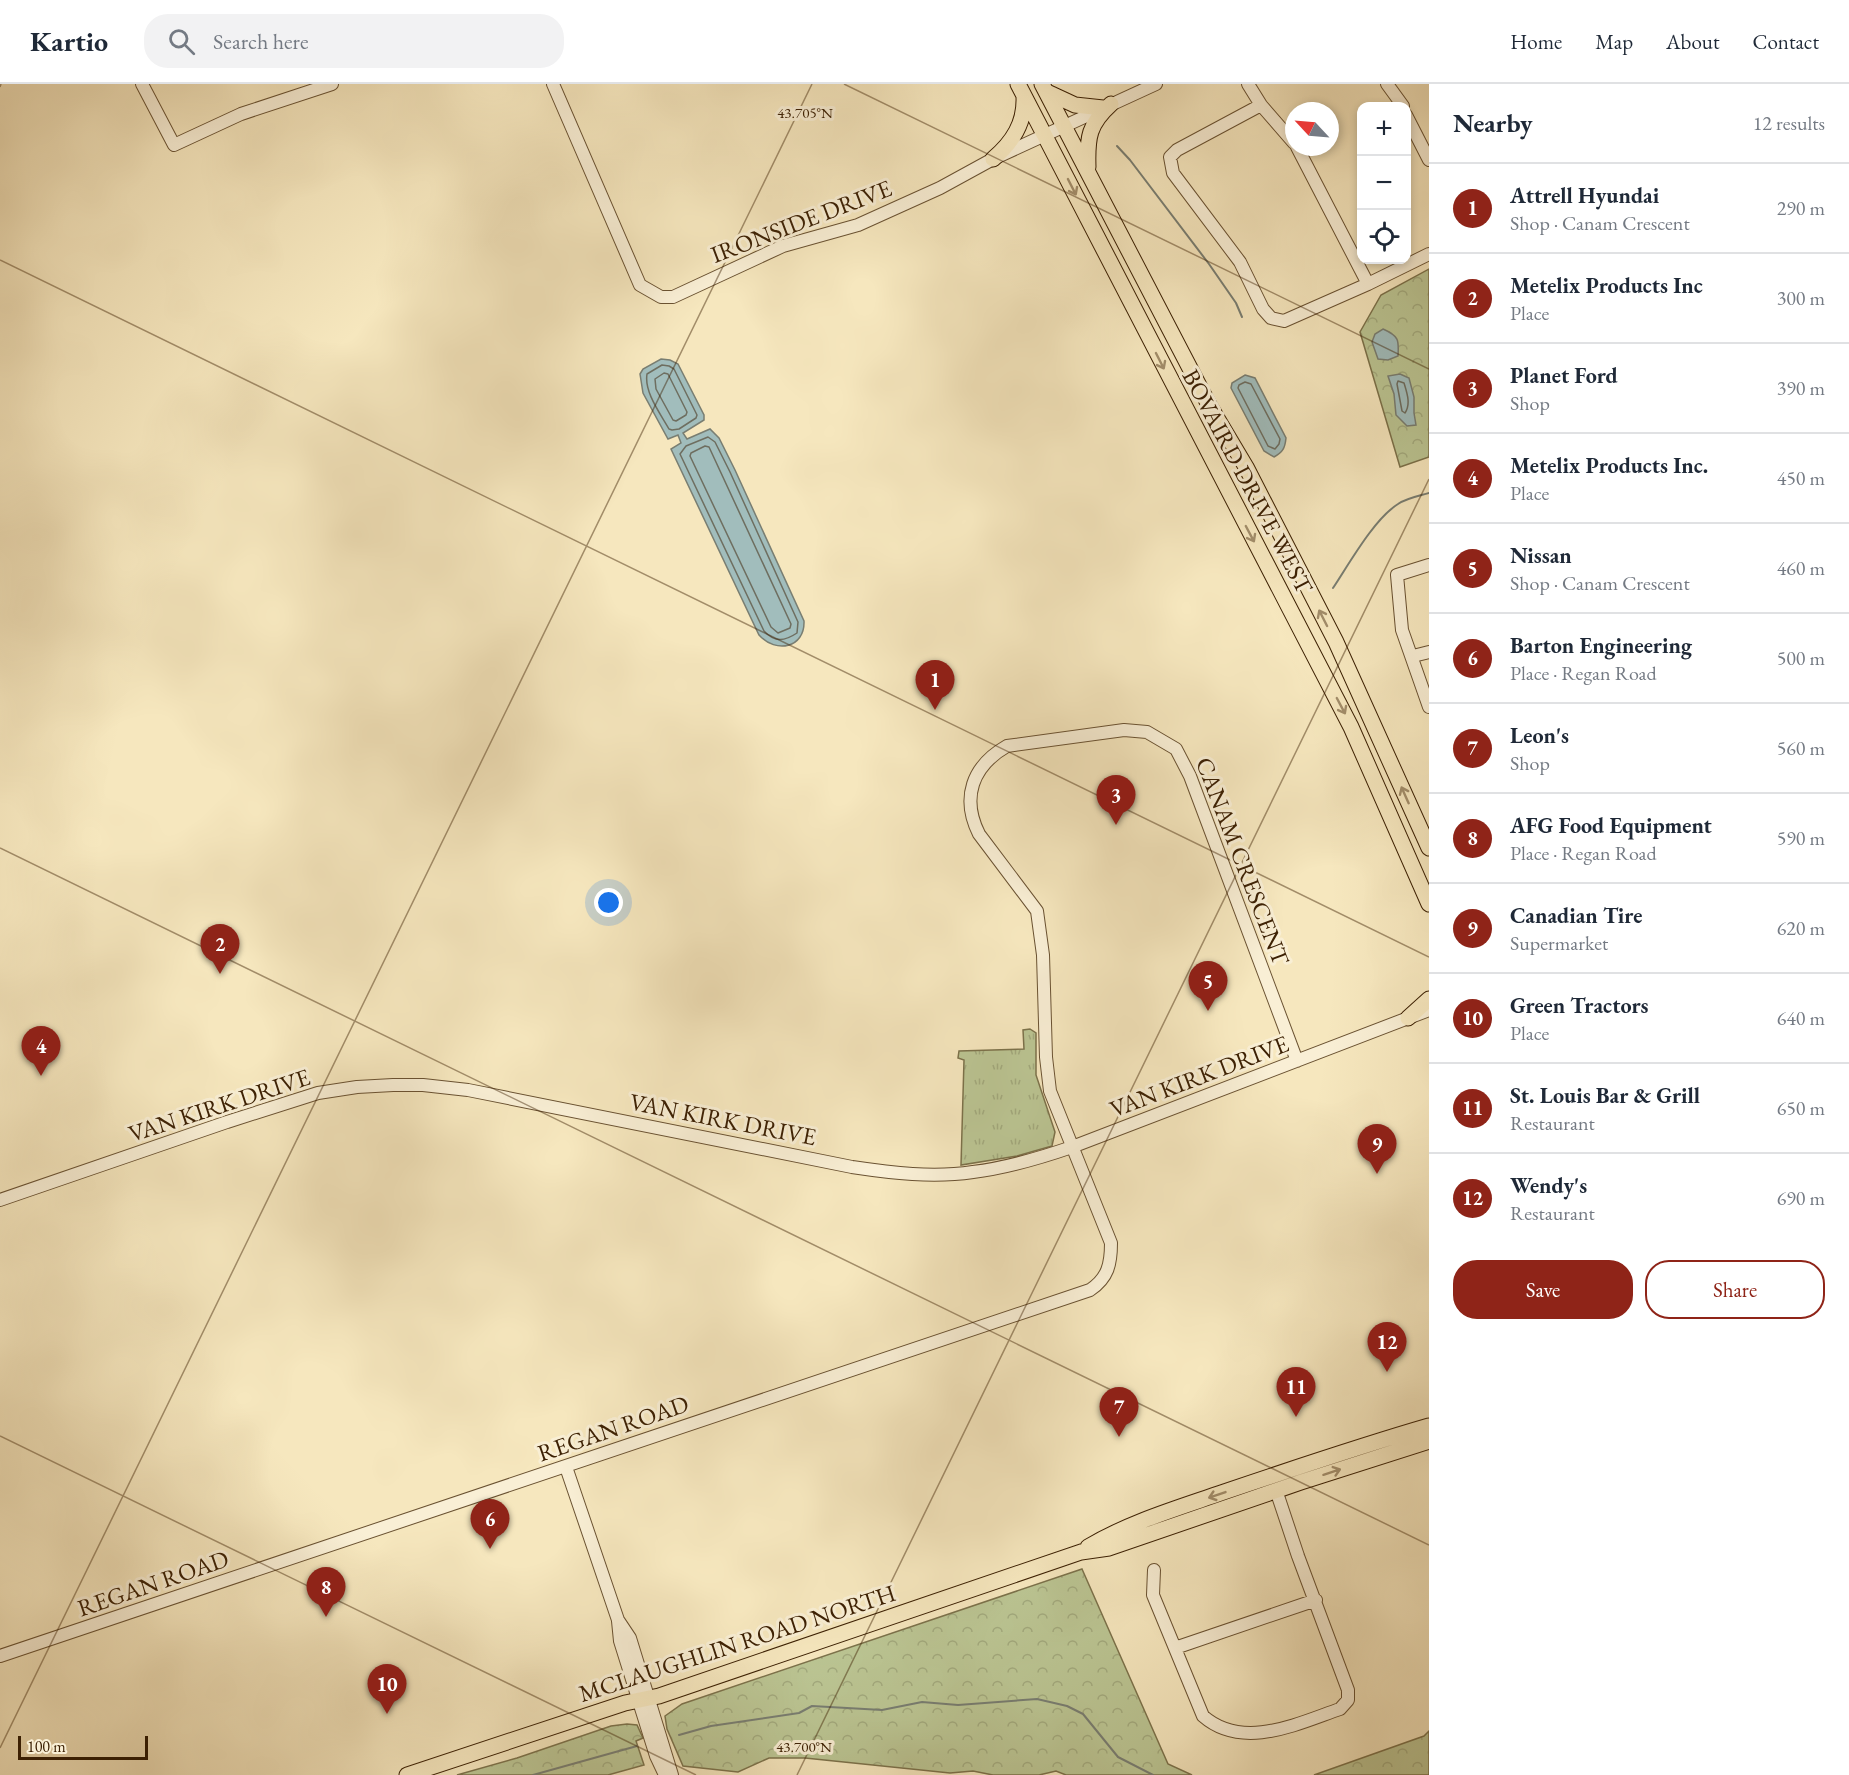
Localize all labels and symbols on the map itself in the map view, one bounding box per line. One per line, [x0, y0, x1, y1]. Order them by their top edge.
north arrow [1285, 102, 1339, 156]
text: 43.705°N [777, 103, 833, 122]
street label: IRONSIDE DRIVE [706, 172, 896, 270]
one-way arrow [1066, 178, 1078, 196]
one-way arrow [1155, 351, 1166, 369]
street label: BOVAIRD DRIVE WEST [1176, 363, 1321, 599]
one-way arrow [1245, 524, 1256, 542]
one-way arrow [1317, 609, 1328, 627]
pin: 1 [916, 660, 954, 710]
one-way arrow [1336, 697, 1347, 715]
street label: CANAM CRESCENT [1189, 753, 1297, 970]
pin: 3 [1096, 776, 1136, 825]
one-way arrow [1399, 786, 1410, 804]
your location [594, 888, 623, 917]
pin: 2 [200, 924, 240, 974]
pin: 5 [1188, 962, 1228, 1011]
pin: 4 [22, 1026, 60, 1076]
street label: VAN KIRK DRIVE [1105, 1028, 1293, 1124]
street label: VAN KIRK DRIVE [124, 1061, 314, 1149]
street label: VAN KIRK DRIVE [627, 1086, 819, 1152]
pin: 9 [1358, 1124, 1396, 1174]
pin: 12 [1368, 1322, 1406, 1372]
pin: 11 [1276, 1368, 1316, 1417]
street label: REGAN ROAD [533, 1388, 693, 1468]
pin: 7 [1100, 1388, 1138, 1437]
one-way arrow [1322, 1466, 1341, 1477]
one-way arrow [1208, 1490, 1227, 1501]
pin: 6 [470, 1500, 510, 1549]
street label: REGAN ROAD [73, 1543, 233, 1623]
pin: 8 [306, 1568, 346, 1617]
street label: MCLAUGHLIN ROAD NORTH [574, 1577, 900, 1709]
pin: 10 [368, 1664, 406, 1714]
scale bar [18, 1733, 148, 1760]
text: 43.700°N [776, 1737, 832, 1756]

